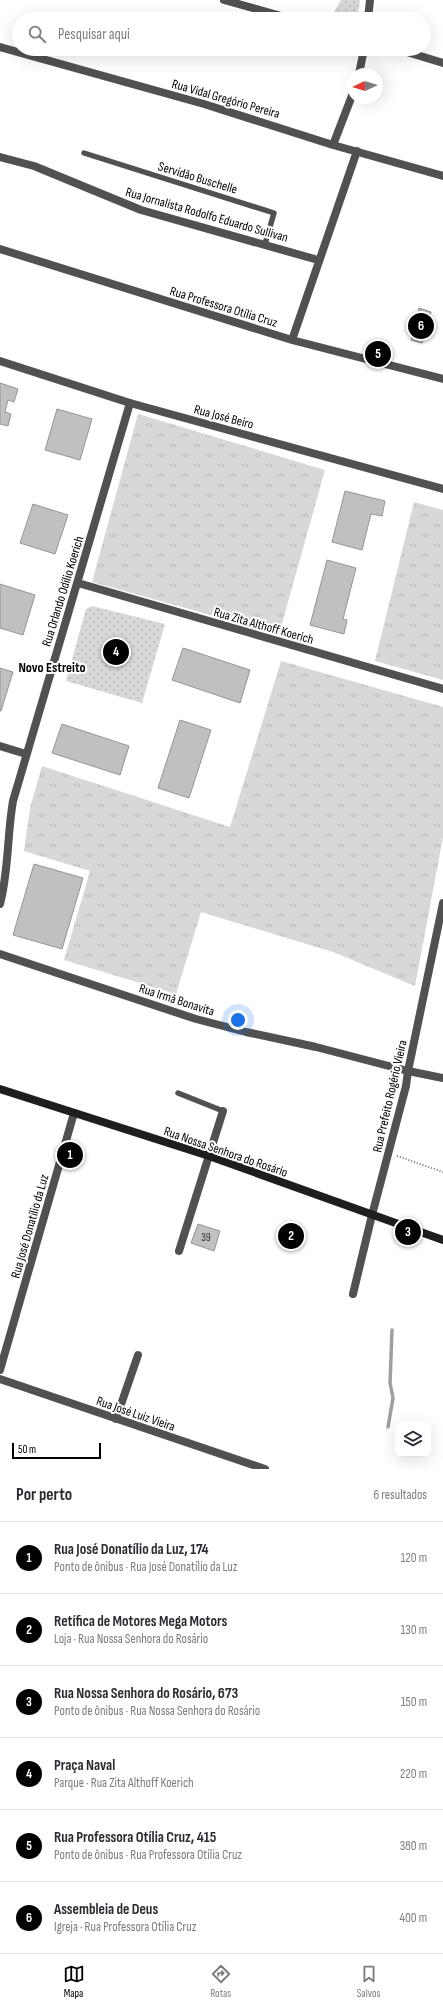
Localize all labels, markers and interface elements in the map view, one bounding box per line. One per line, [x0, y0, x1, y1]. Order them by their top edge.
search box [12, 12, 431, 56]
icon: search [26, 23, 48, 45]
text: Pesquisar aqui [58, 25, 130, 44]
north arrow [347, 68, 383, 104]
street label: Rua Vidal Gregório Pereira [170, 76, 282, 122]
street label: Servidão Buschelle [156, 158, 239, 198]
street label: Rua Jornalista Rodolfo Eduardo Sullivan [124, 184, 290, 246]
street label: Rua Professora Otília Cruz [168, 283, 280, 331]
pin: 6 [408, 311, 434, 341]
pin: 5 [365, 339, 391, 369]
street label: Rua José Beiro [192, 401, 255, 433]
street label: Rua Orlando Odílio Koerich [39, 534, 87, 648]
street label: Rua Zita Althoff Koerich [212, 604, 315, 648]
pin: 4 [103, 637, 129, 667]
district label: Novo Estreito [18, 659, 86, 676]
street label: Rua Irmã Bonavita [137, 980, 216, 1020]
your location [228, 1010, 248, 1030]
street label: Rua Prefeito Rogério Vieira [369, 1038, 411, 1154]
street label: Rua Nossa Senhora do Rosário [162, 1123, 290, 1181]
pin: 1 [57, 1140, 83, 1170]
street label: Rua José Donatílio da Luz [7, 1172, 53, 1280]
pin: 3 [395, 1217, 421, 1247]
pin: 2 [278, 1221, 304, 1251]
house number: 39 [201, 1231, 211, 1244]
street label: Rua José Luiz Vieira [94, 1393, 177, 1435]
map controls [395, 1421, 431, 1457]
button: layers [395, 1421, 431, 1457]
scale bar [12, 1441, 101, 1460]
text: 50 m [18, 1443, 36, 1456]
text: Por perto [16, 1485, 72, 1505]
text: 6 resultados [374, 1487, 427, 1503]
text: Rua José Donatílio da Luz, 174 [54, 1540, 209, 1559]
text: 1 [26, 1550, 32, 1566]
text: 120 m [401, 1550, 427, 1566]
text: Ponto de ônibus · Rua José Donatílio da Luz [54, 1559, 237, 1575]
text: Retífica de Motores Mega Motors [54, 1612, 227, 1631]
text: 2 [26, 1622, 32, 1638]
text: 130 m [401, 1622, 427, 1638]
text: Loja · Rua Nossa Senhora do Rosário [54, 1631, 208, 1647]
text: Rua Nossa Senhora do Rosário, 673 [54, 1684, 238, 1703]
text: 3 [26, 1694, 32, 1710]
text: 150 m [401, 1694, 427, 1710]
text: Ponto de ônibus · Rua Nossa Senhora do Rosário [54, 1703, 260, 1719]
text: Praça Naval [54, 1756, 115, 1775]
text: 4 [26, 1766, 32, 1782]
text: 220 m [400, 1766, 427, 1782]
text: Parque · Rua Zita Althoff Koerich [54, 1775, 194, 1791]
text: Rua Professora Otília Cruz, 415 [54, 1828, 216, 1847]
text: 5 [26, 1838, 32, 1854]
text: 380 m [400, 1838, 427, 1854]
text: Ponto de ônibus · Rua Professora Otília Cruz [54, 1847, 242, 1863]
text: Assembleia de Deus [54, 1900, 158, 1919]
text: 6 [26, 1910, 32, 1926]
text: 400 m [400, 1910, 427, 1926]
text: Igreja · Rua Professora Otília Cruz [54, 1919, 196, 1935]
tab: Mapa [63, 1963, 85, 2000]
tab: Rotas [210, 1963, 232, 2000]
tab: Salvos [357, 1963, 380, 2000]

